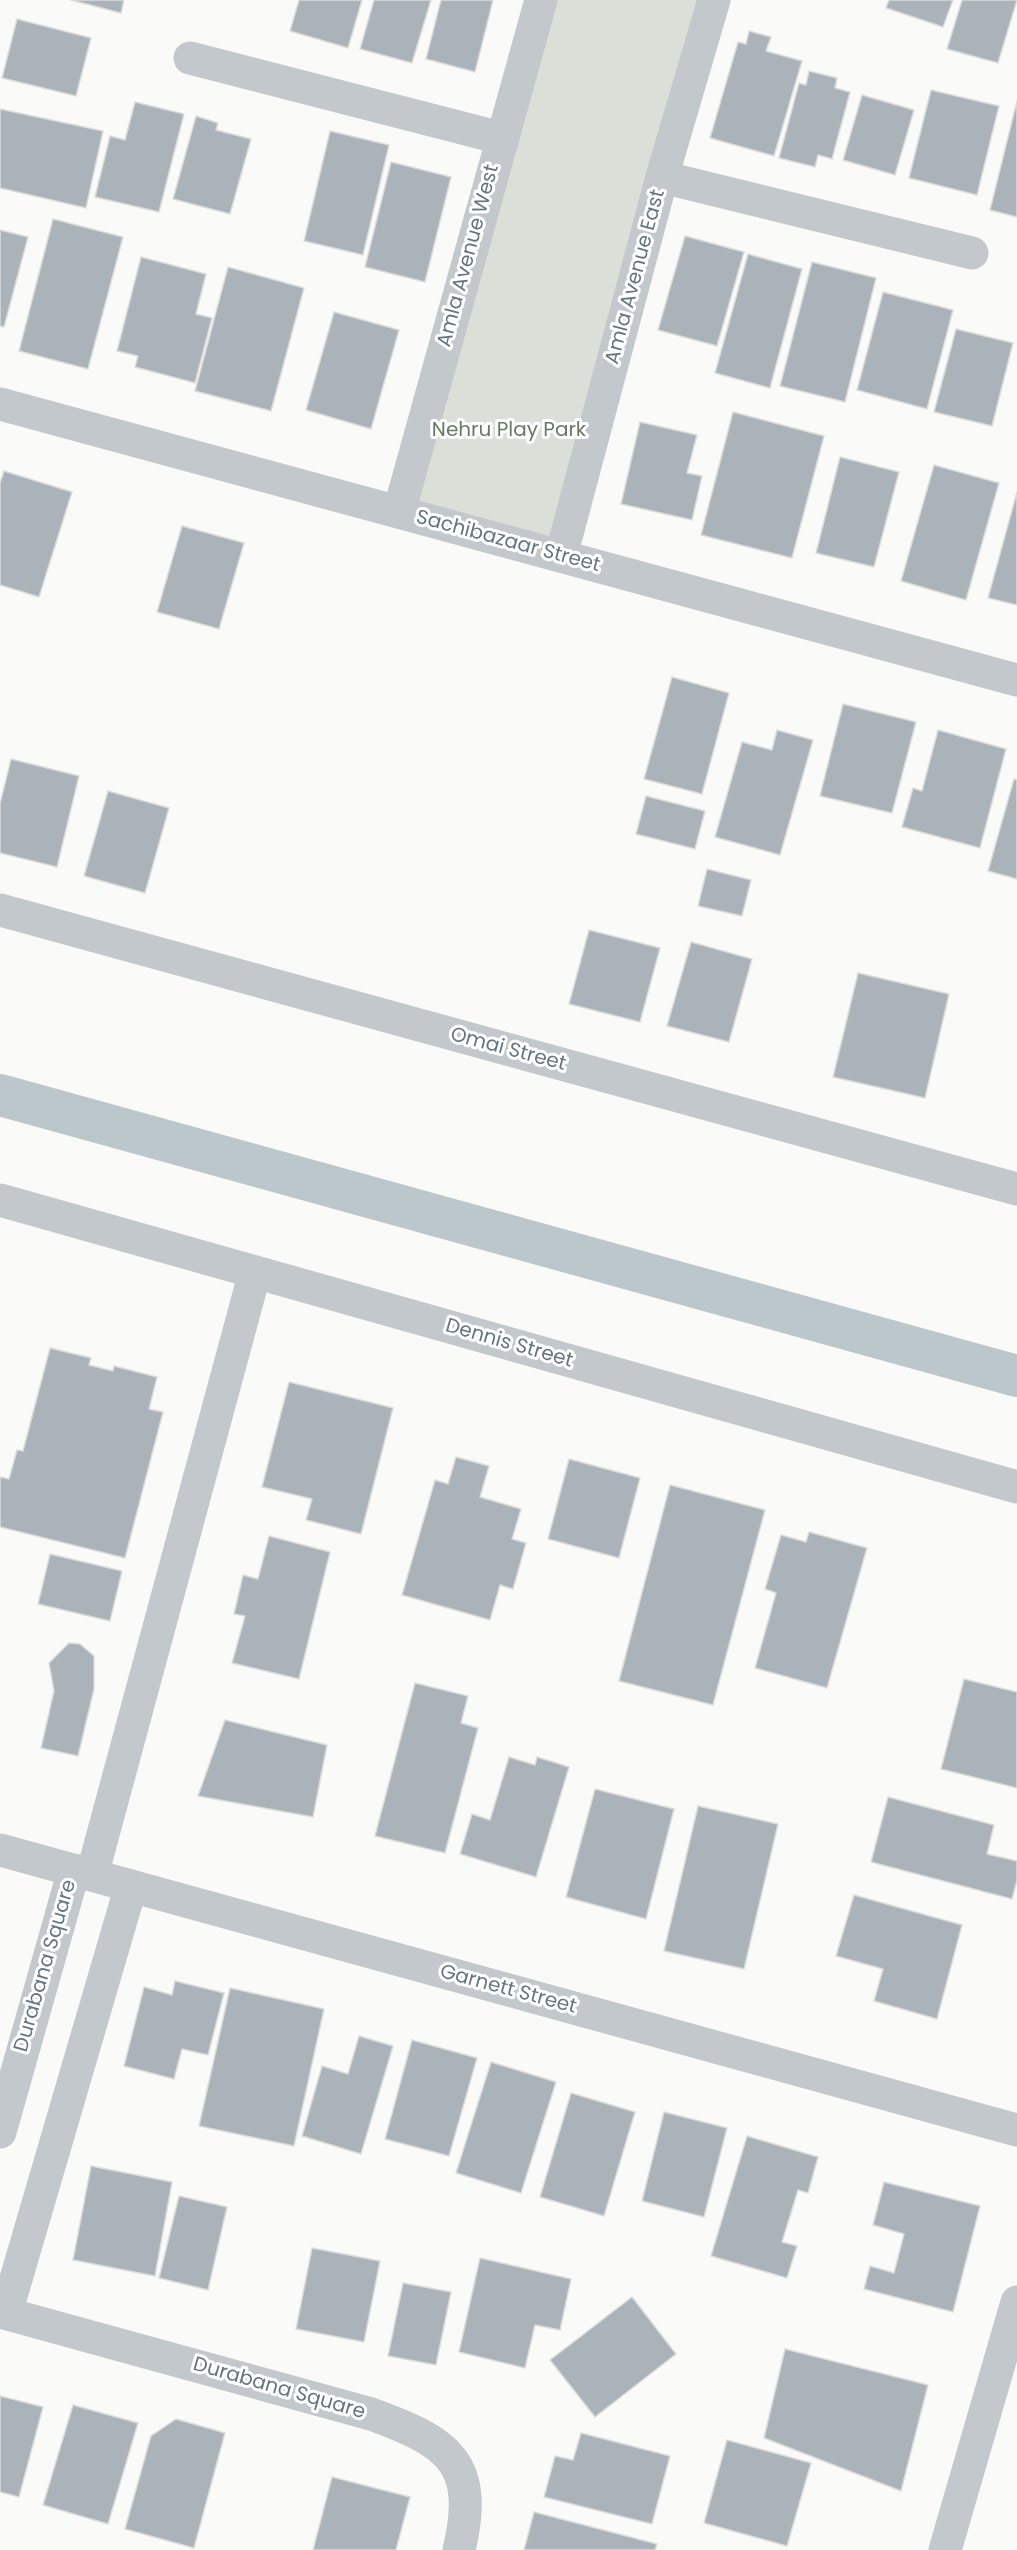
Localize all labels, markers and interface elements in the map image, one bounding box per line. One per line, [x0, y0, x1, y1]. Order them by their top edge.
street label: Amla Avenue West [433, 162, 505, 350]
street label: Amla Avenue East [601, 187, 671, 367]
park label: Nehru Play Park [432, 419, 586, 443]
street label: Sachibazaar Street [413, 506, 603, 578]
street label: Omai Street [448, 1023, 568, 1077]
street label: Dennis Street [443, 1314, 575, 1374]
street label: Durabana Square [10, 1877, 82, 2055]
street label: Garnett Street [437, 1960, 579, 2020]
street label: Durabana Square [190, 2353, 368, 2425]

